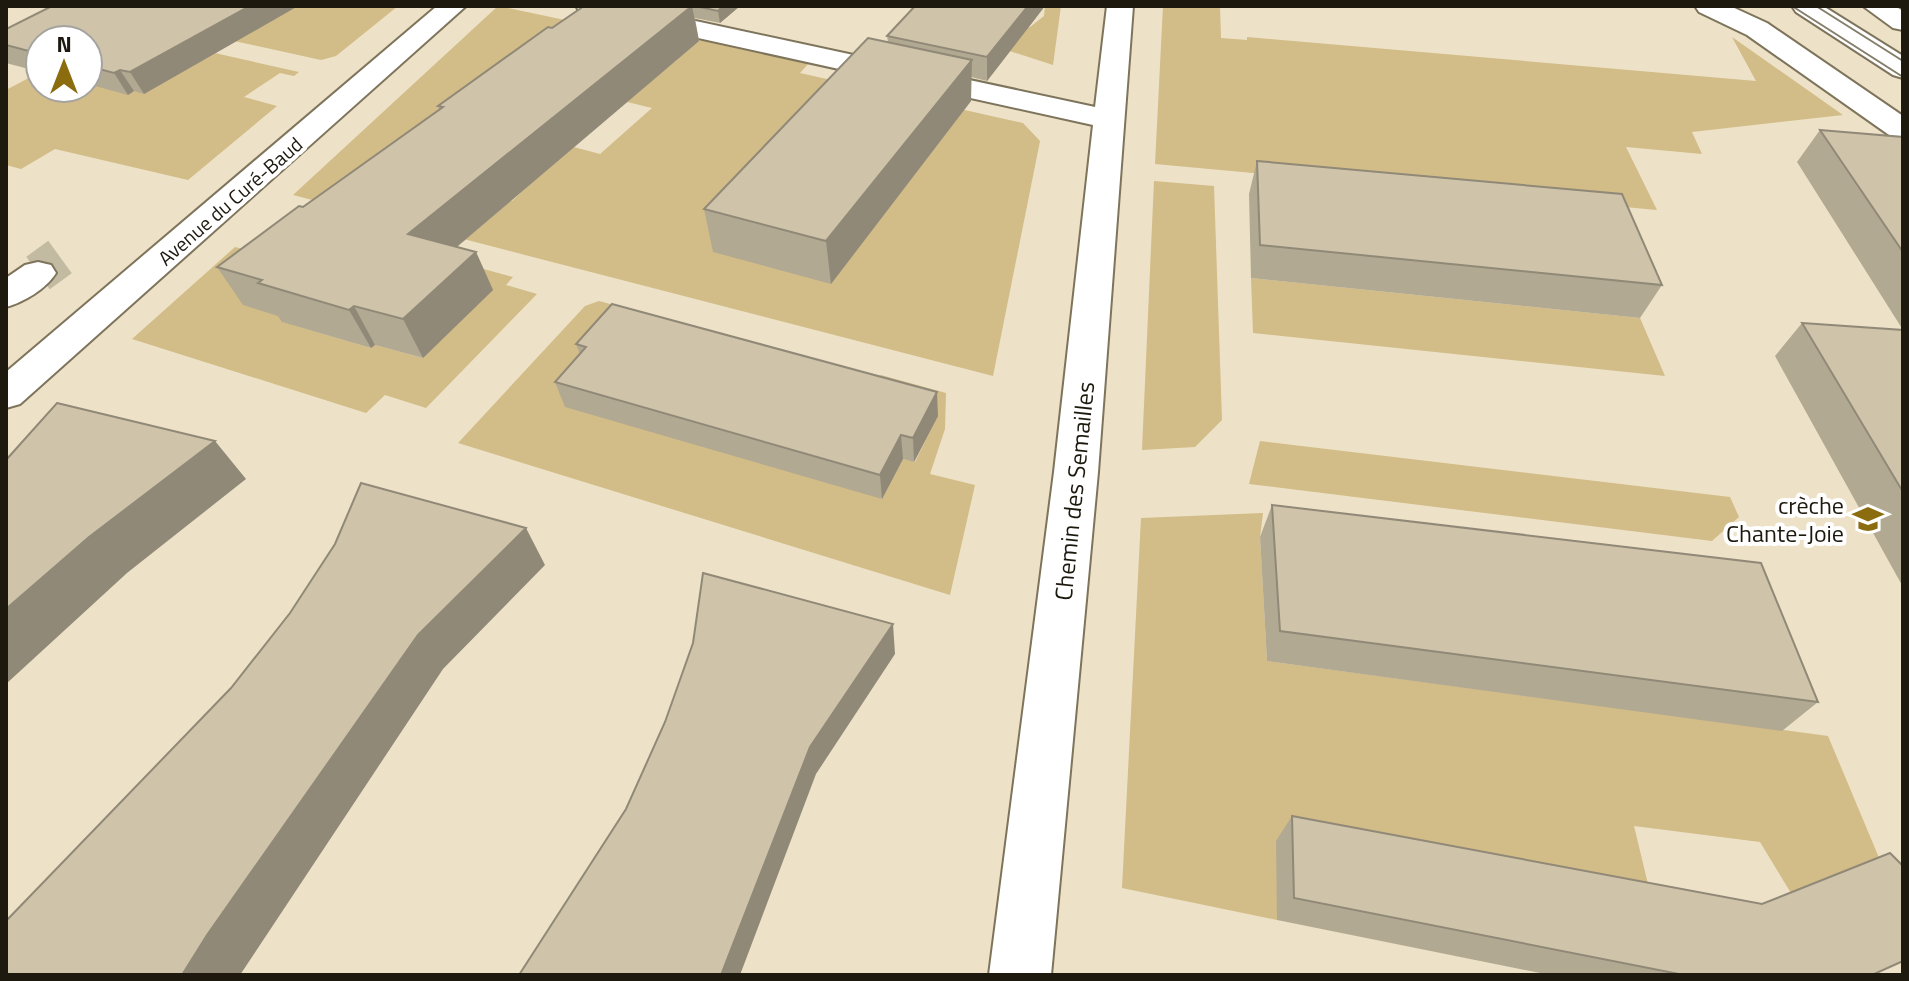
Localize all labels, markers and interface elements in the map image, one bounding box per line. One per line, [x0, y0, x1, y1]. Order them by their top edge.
north arrow [24, 24, 104, 104]
text: N [56, 27, 72, 61]
street label: Avenue du Curé-Baud [151, 129, 309, 273]
street label: Chemin des Semailles [1045, 380, 1103, 602]
place label: crèche Chante-Joie [1726, 487, 1844, 551]
school or university icon: crèche Chante-Joie [1851, 502, 1885, 536]

